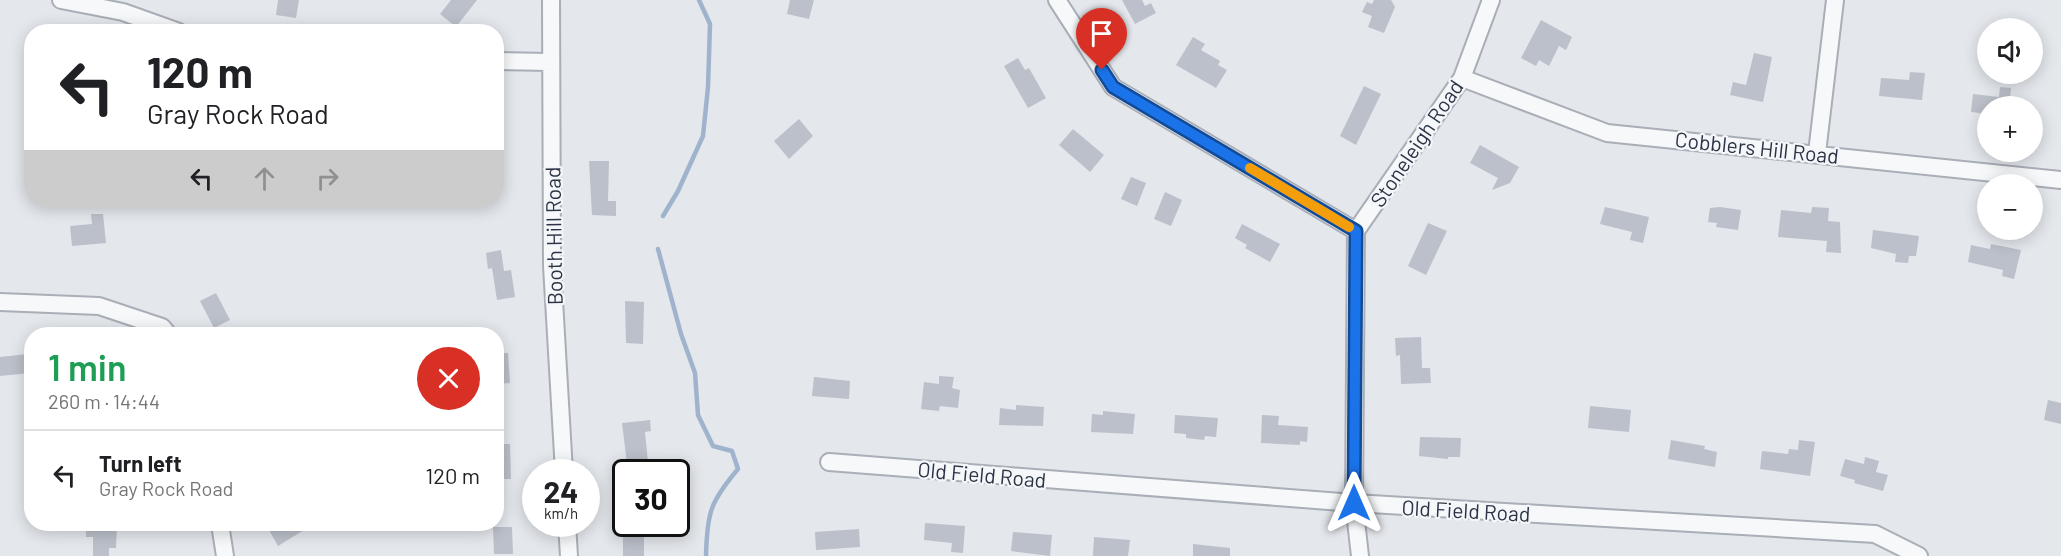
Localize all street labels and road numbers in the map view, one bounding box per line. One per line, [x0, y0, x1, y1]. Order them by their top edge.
street label: Stoneleigh Road [1364, 75, 1468, 211]
street label: Cobblers Hill Road [1674, 126, 1840, 168]
street label: Booth Hill Road [539, 167, 567, 305]
street label: Old Field Road [917, 456, 1047, 492]
street label: Old Field Road [1401, 494, 1531, 526]

